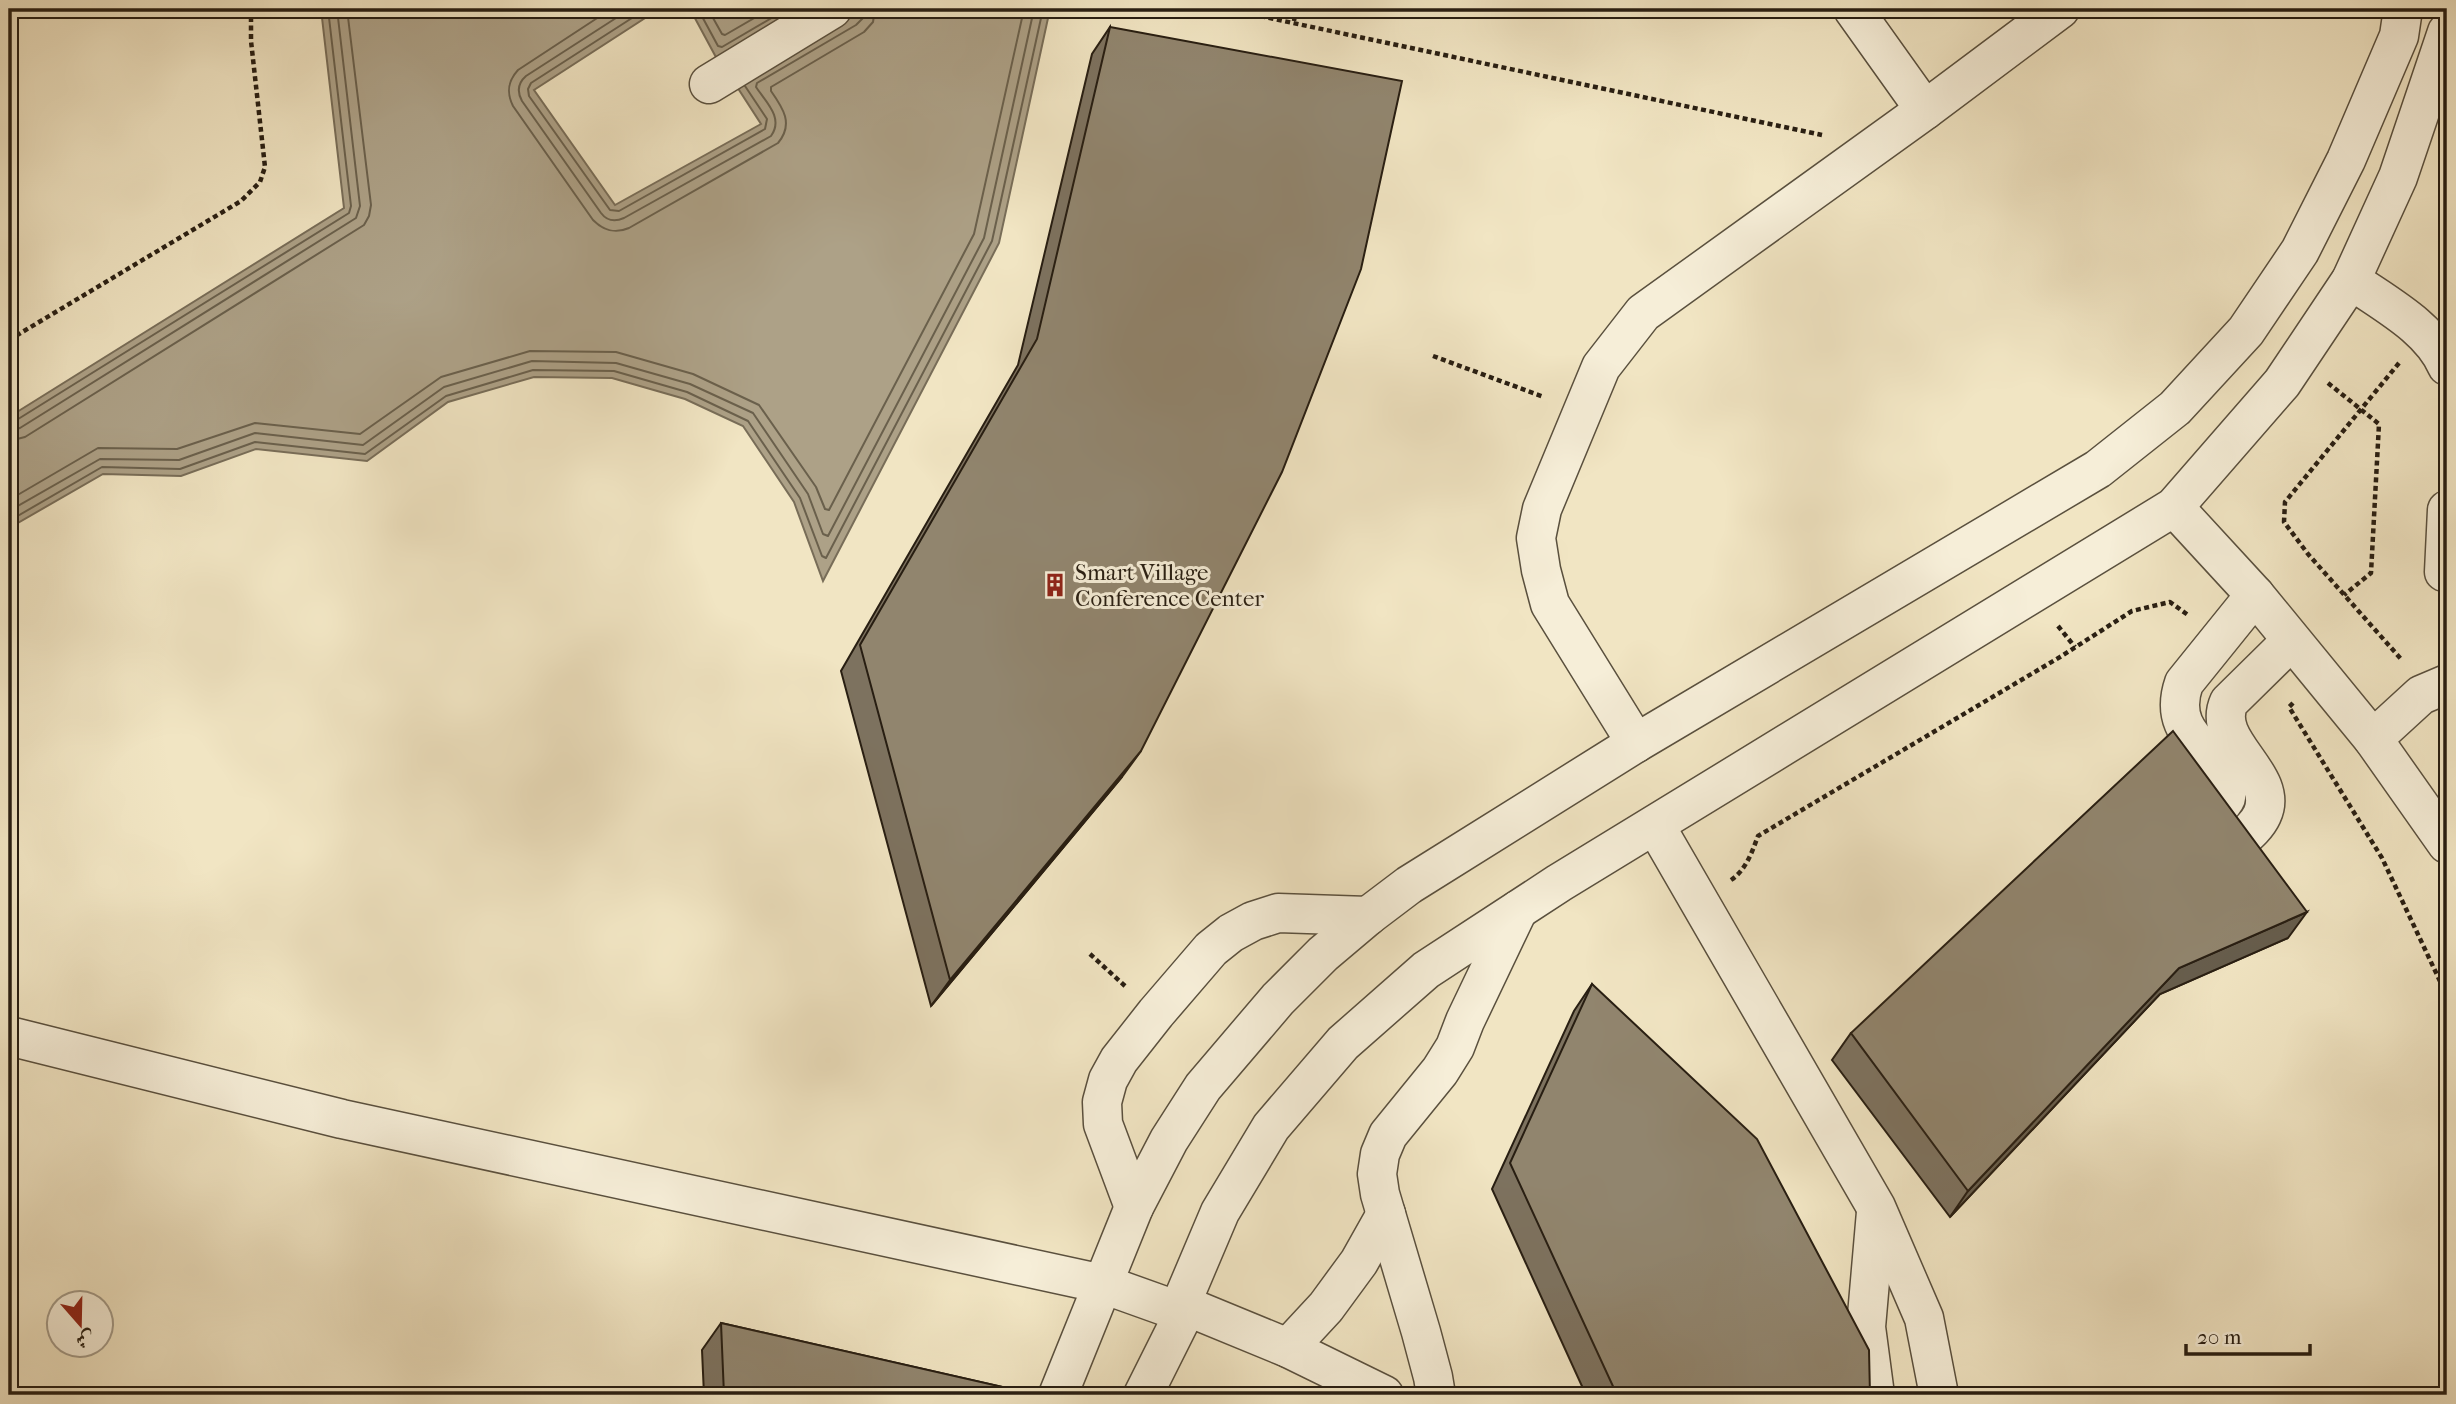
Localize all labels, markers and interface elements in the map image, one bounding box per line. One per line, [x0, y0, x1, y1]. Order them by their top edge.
place label: Smart Village Conference Center [1075, 559, 1264, 612]
building icon: Smart Village Conference Center [1041, 571, 1069, 599]
north arrow [46, 1288, 116, 1358]
scale bar [2186, 1313, 2311, 1357]
text: ش [73, 1325, 98, 1353]
text: 20 m [2197, 1325, 2242, 1349]

